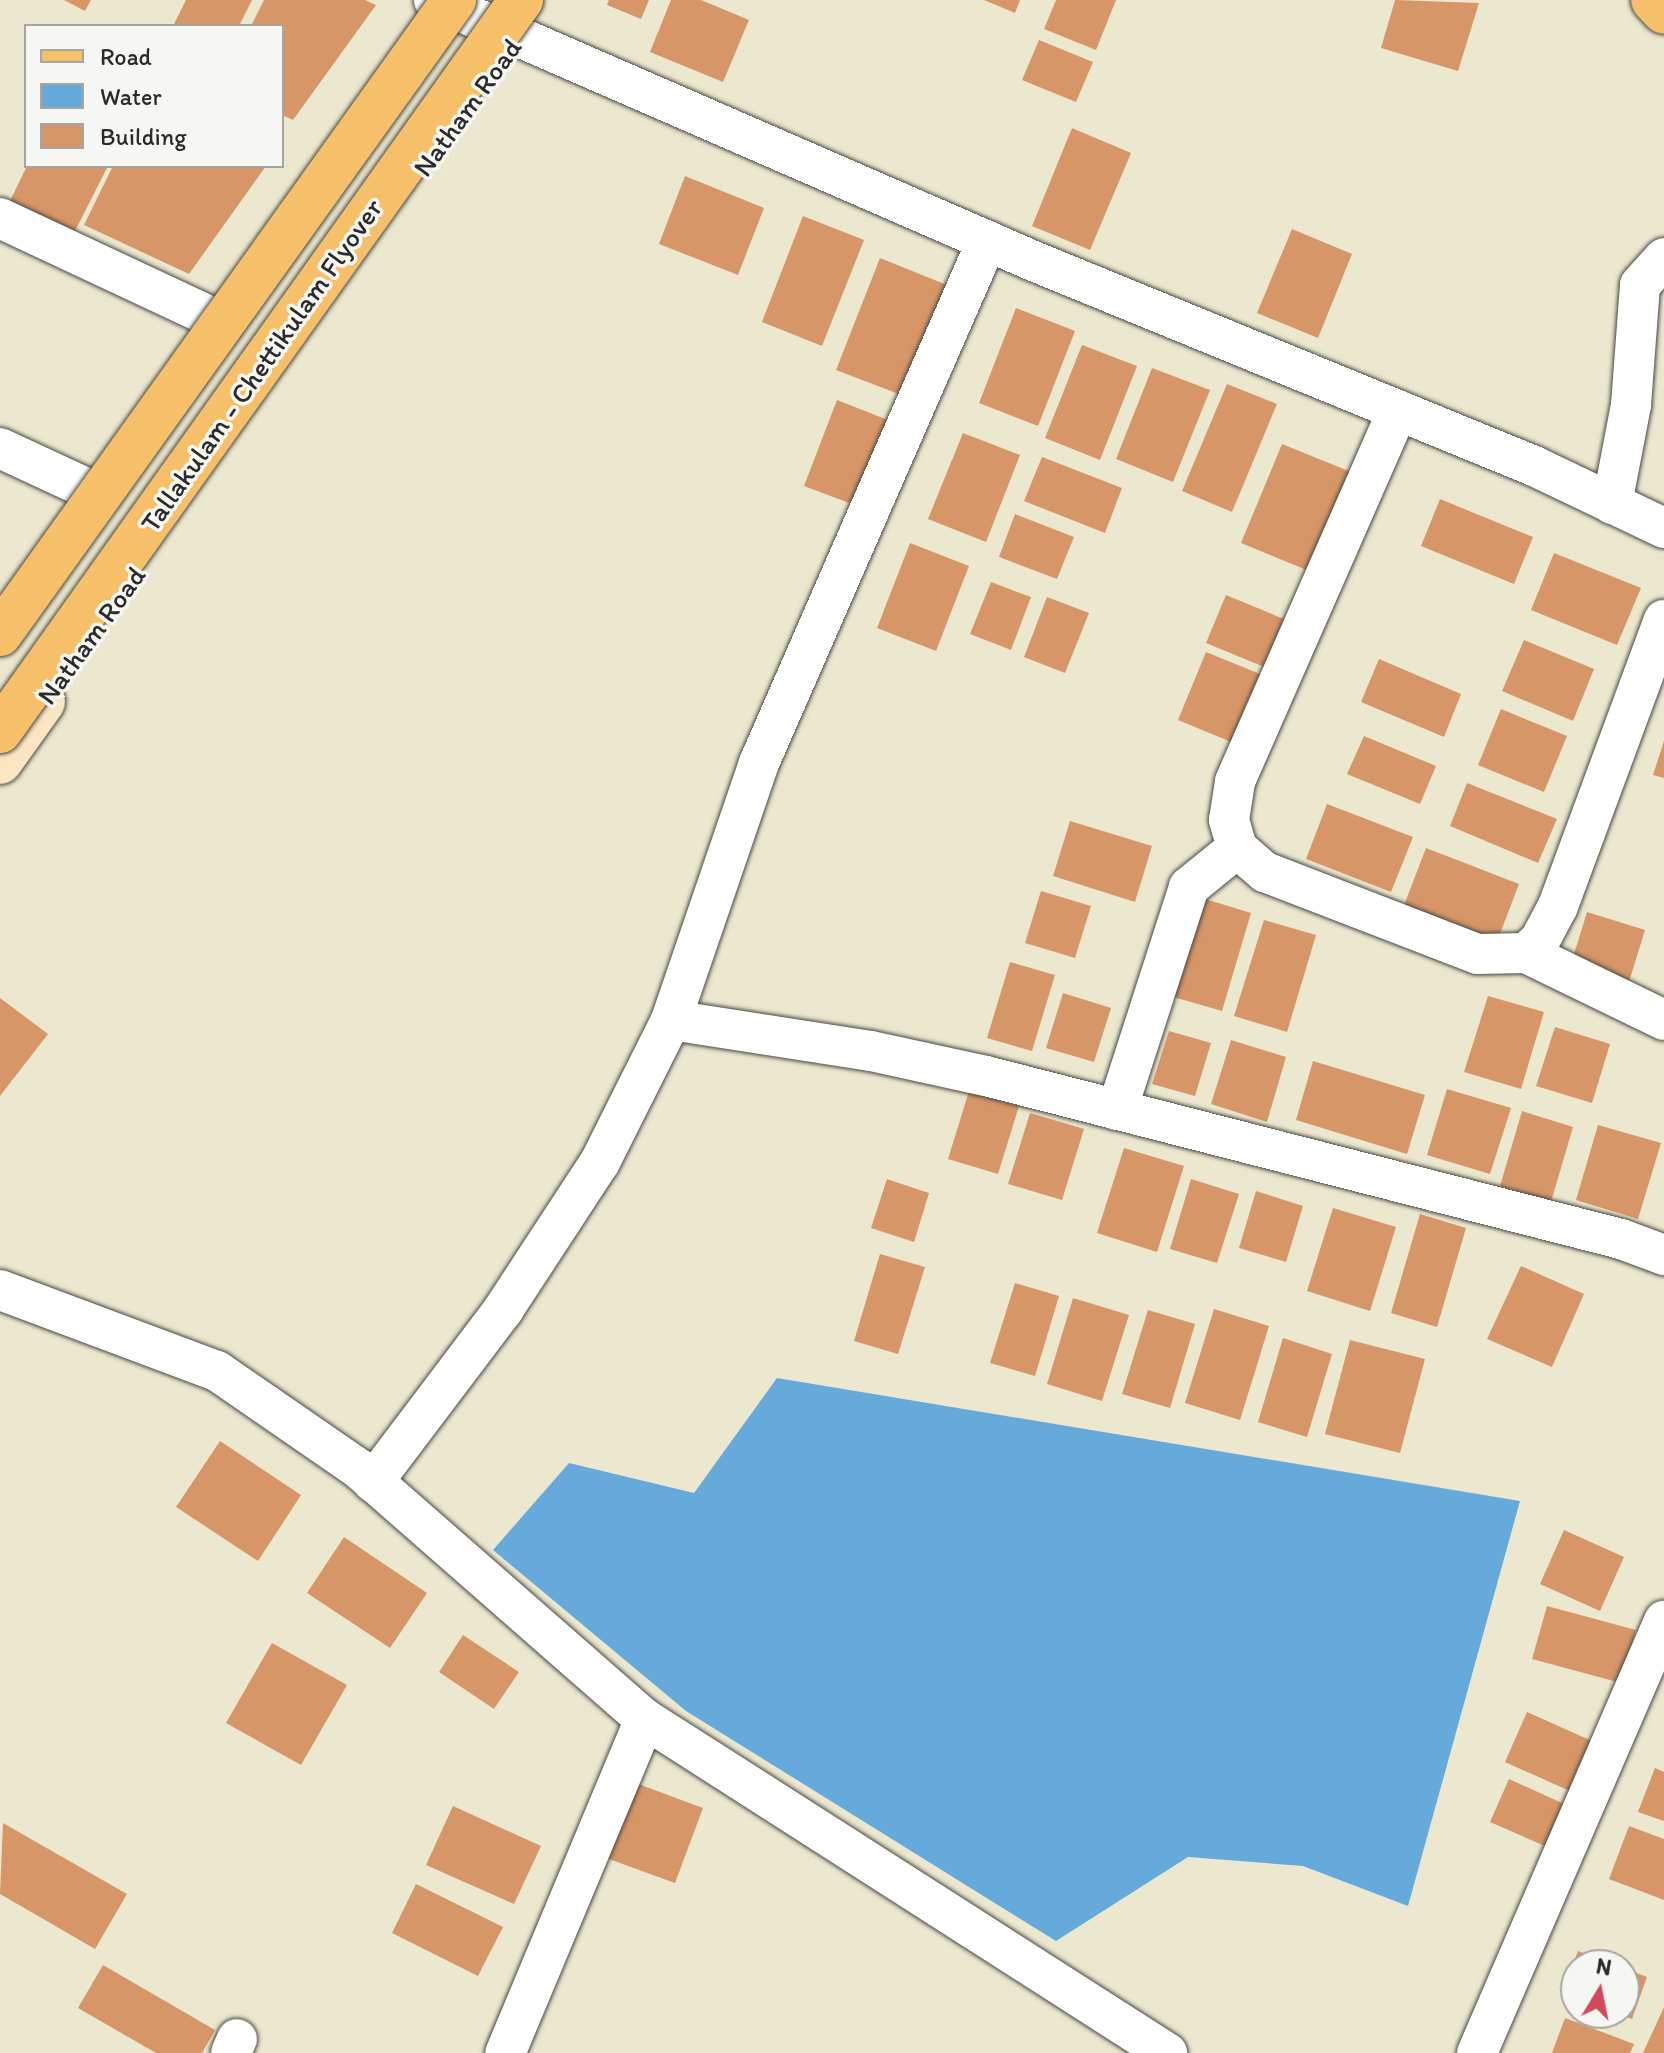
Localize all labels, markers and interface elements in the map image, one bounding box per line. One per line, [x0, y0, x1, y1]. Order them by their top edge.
legend [24, 24, 284, 168]
street label: Natham Road [406, 32, 528, 182]
text: Road [100, 42, 152, 71]
text: Water [100, 82, 162, 111]
text: Building [100, 122, 187, 151]
street label: Tallakulam - Chettikulam Flyover [133, 192, 389, 538]
street label: Natham Road [30, 560, 152, 710]
north arrow [1560, 1949, 1640, 2029]
text: N [1594, 1952, 1614, 1981]

